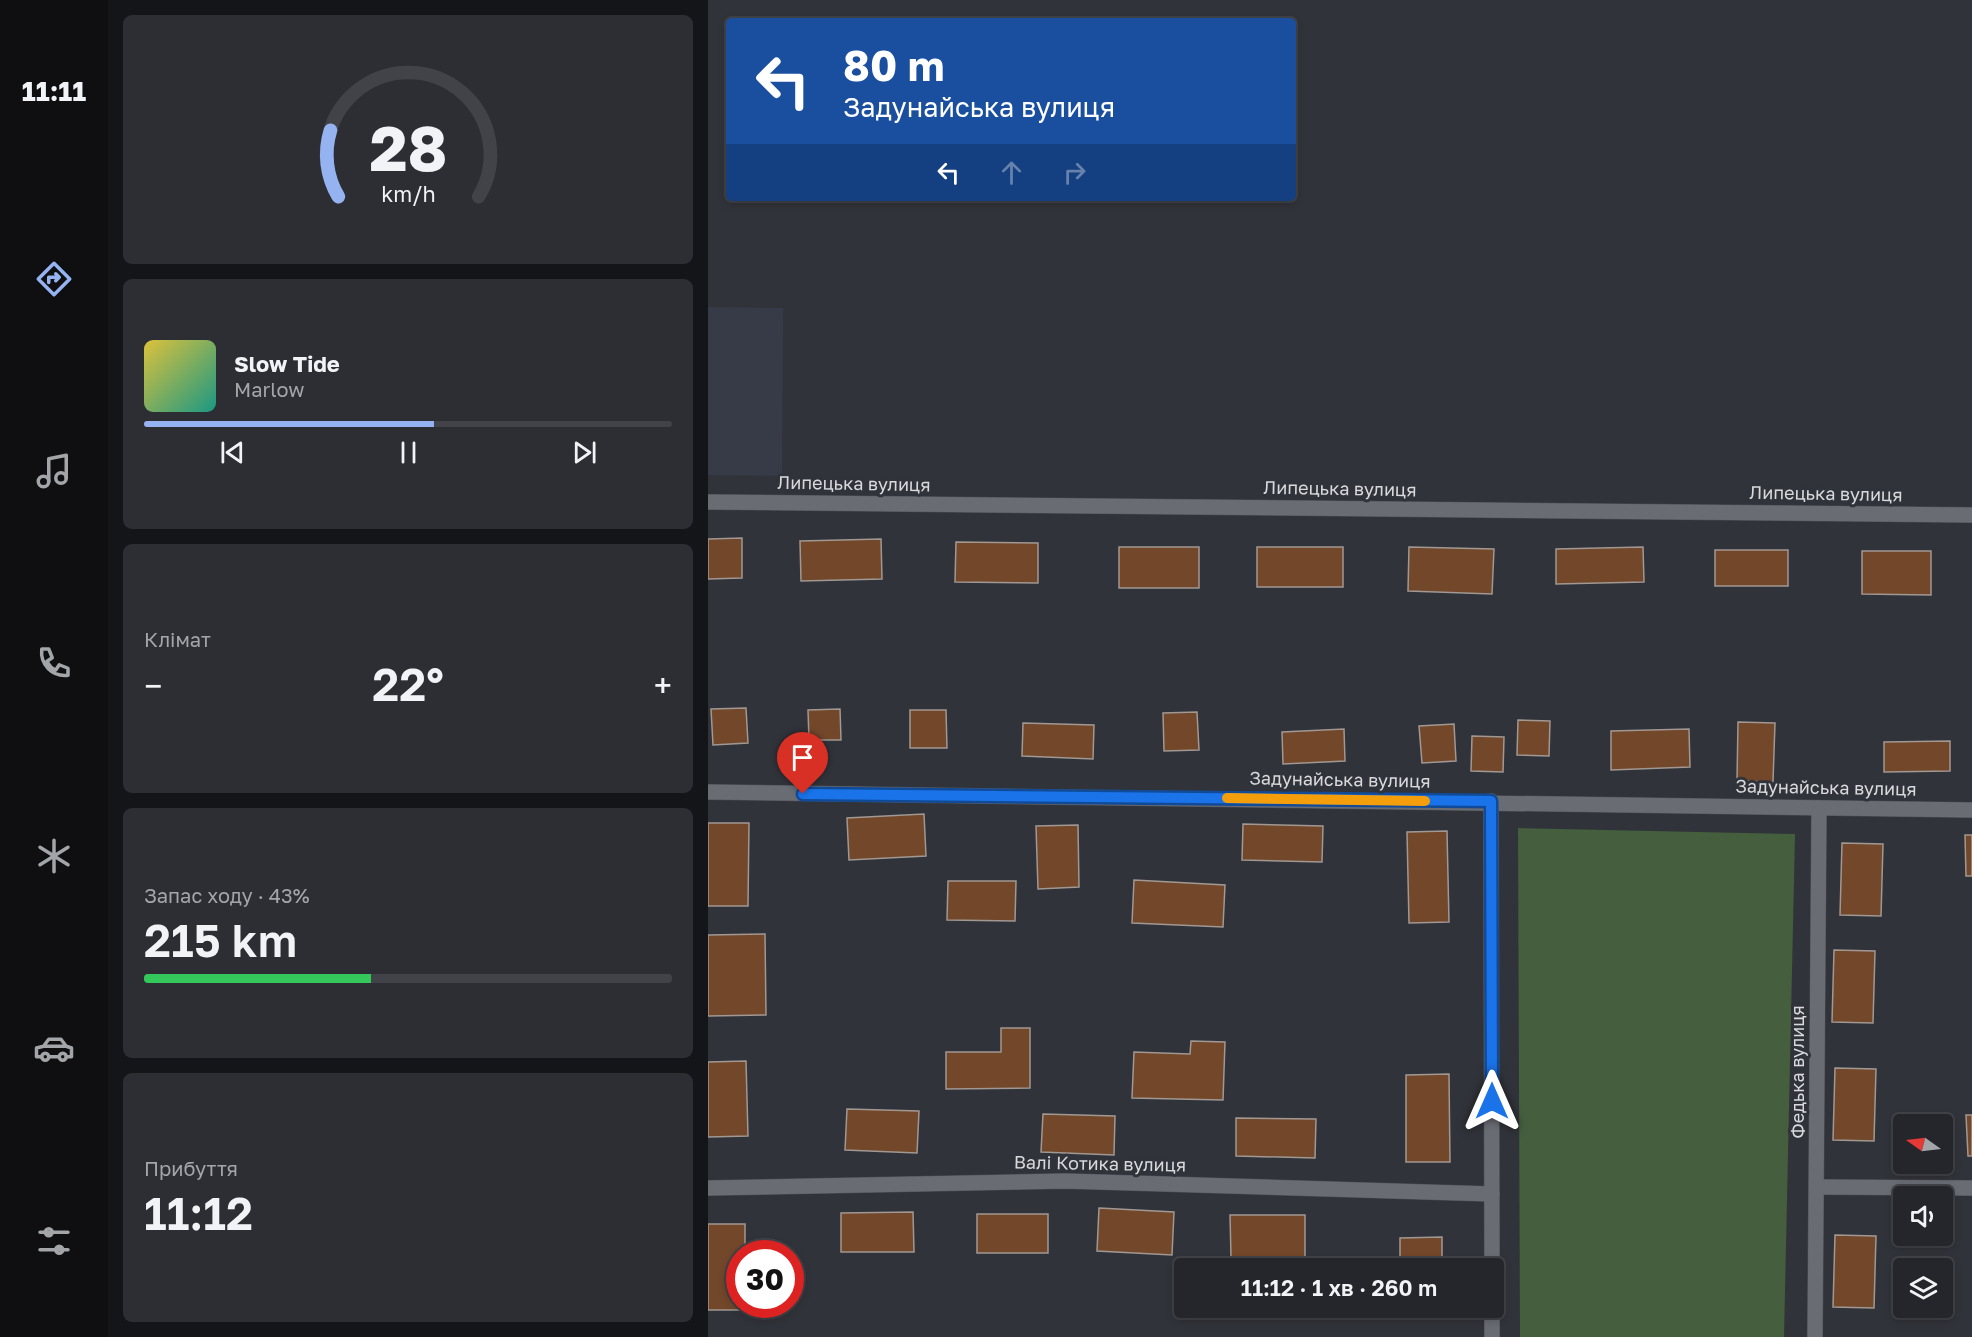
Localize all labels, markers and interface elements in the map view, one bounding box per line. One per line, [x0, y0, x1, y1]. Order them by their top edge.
text: 80 m [843, 40, 944, 90]
icon: left [744, 42, 822, 120]
text: 11:11 [22, 75, 86, 107]
text: Задунайська вулиця [843, 91, 1115, 123]
text: 28 [369, 110, 447, 185]
icon: left [932, 156, 965, 189]
icon: ahead [995, 156, 1028, 189]
icon: right [1058, 156, 1091, 189]
text: km/h [381, 181, 435, 207]
icon: directions [33, 258, 75, 300]
text: Slow Tide [234, 350, 340, 377]
text: Marlow [234, 377, 305, 401]
icon: previous [216, 436, 249, 469]
icon: pause [392, 436, 425, 469]
icon: next [568, 436, 601, 469]
icon: music [33, 450, 75, 492]
street label: Липецька вулиця [777, 471, 931, 495]
street label: Липецька вулиця [1263, 476, 1417, 500]
street label: Липецька вулиця [1749, 481, 1903, 505]
text: Клімат [144, 627, 211, 651]
icon: phone [33, 642, 75, 684]
text: 22° [372, 657, 444, 711]
text: − [144, 666, 162, 705]
text: + [654, 666, 672, 705]
pin [777, 732, 828, 794]
icon: arrive [786, 741, 819, 774]
street label: Задунайська вулиця [1249, 766, 1431, 792]
street label: Задунайська вулиця [1735, 774, 1917, 800]
icon: climate [33, 835, 75, 877]
text: Запас ходу · 43% [144, 883, 310, 907]
text: 215 km [144, 913, 297, 967]
street label: Федька вулиця [1786, 1005, 1808, 1139]
icon: car [33, 1027, 75, 1069]
position arrow [1460, 1069, 1524, 1133]
north arrow [1893, 1114, 1953, 1174]
map controls [1893, 1114, 1953, 1318]
street label: Валі Котика вулиця [1014, 1150, 1186, 1176]
text: Прибуття [144, 1156, 238, 1180]
text: 11:12 [144, 1186, 253, 1240]
button: sound [1893, 1186, 1953, 1246]
icon: filters [33, 1220, 75, 1262]
speed limit sign: 30 [726, 1240, 804, 1318]
button: layers [1893, 1258, 1953, 1318]
text: 11:12 · 1 хв · 260 m [1241, 1274, 1437, 1301]

